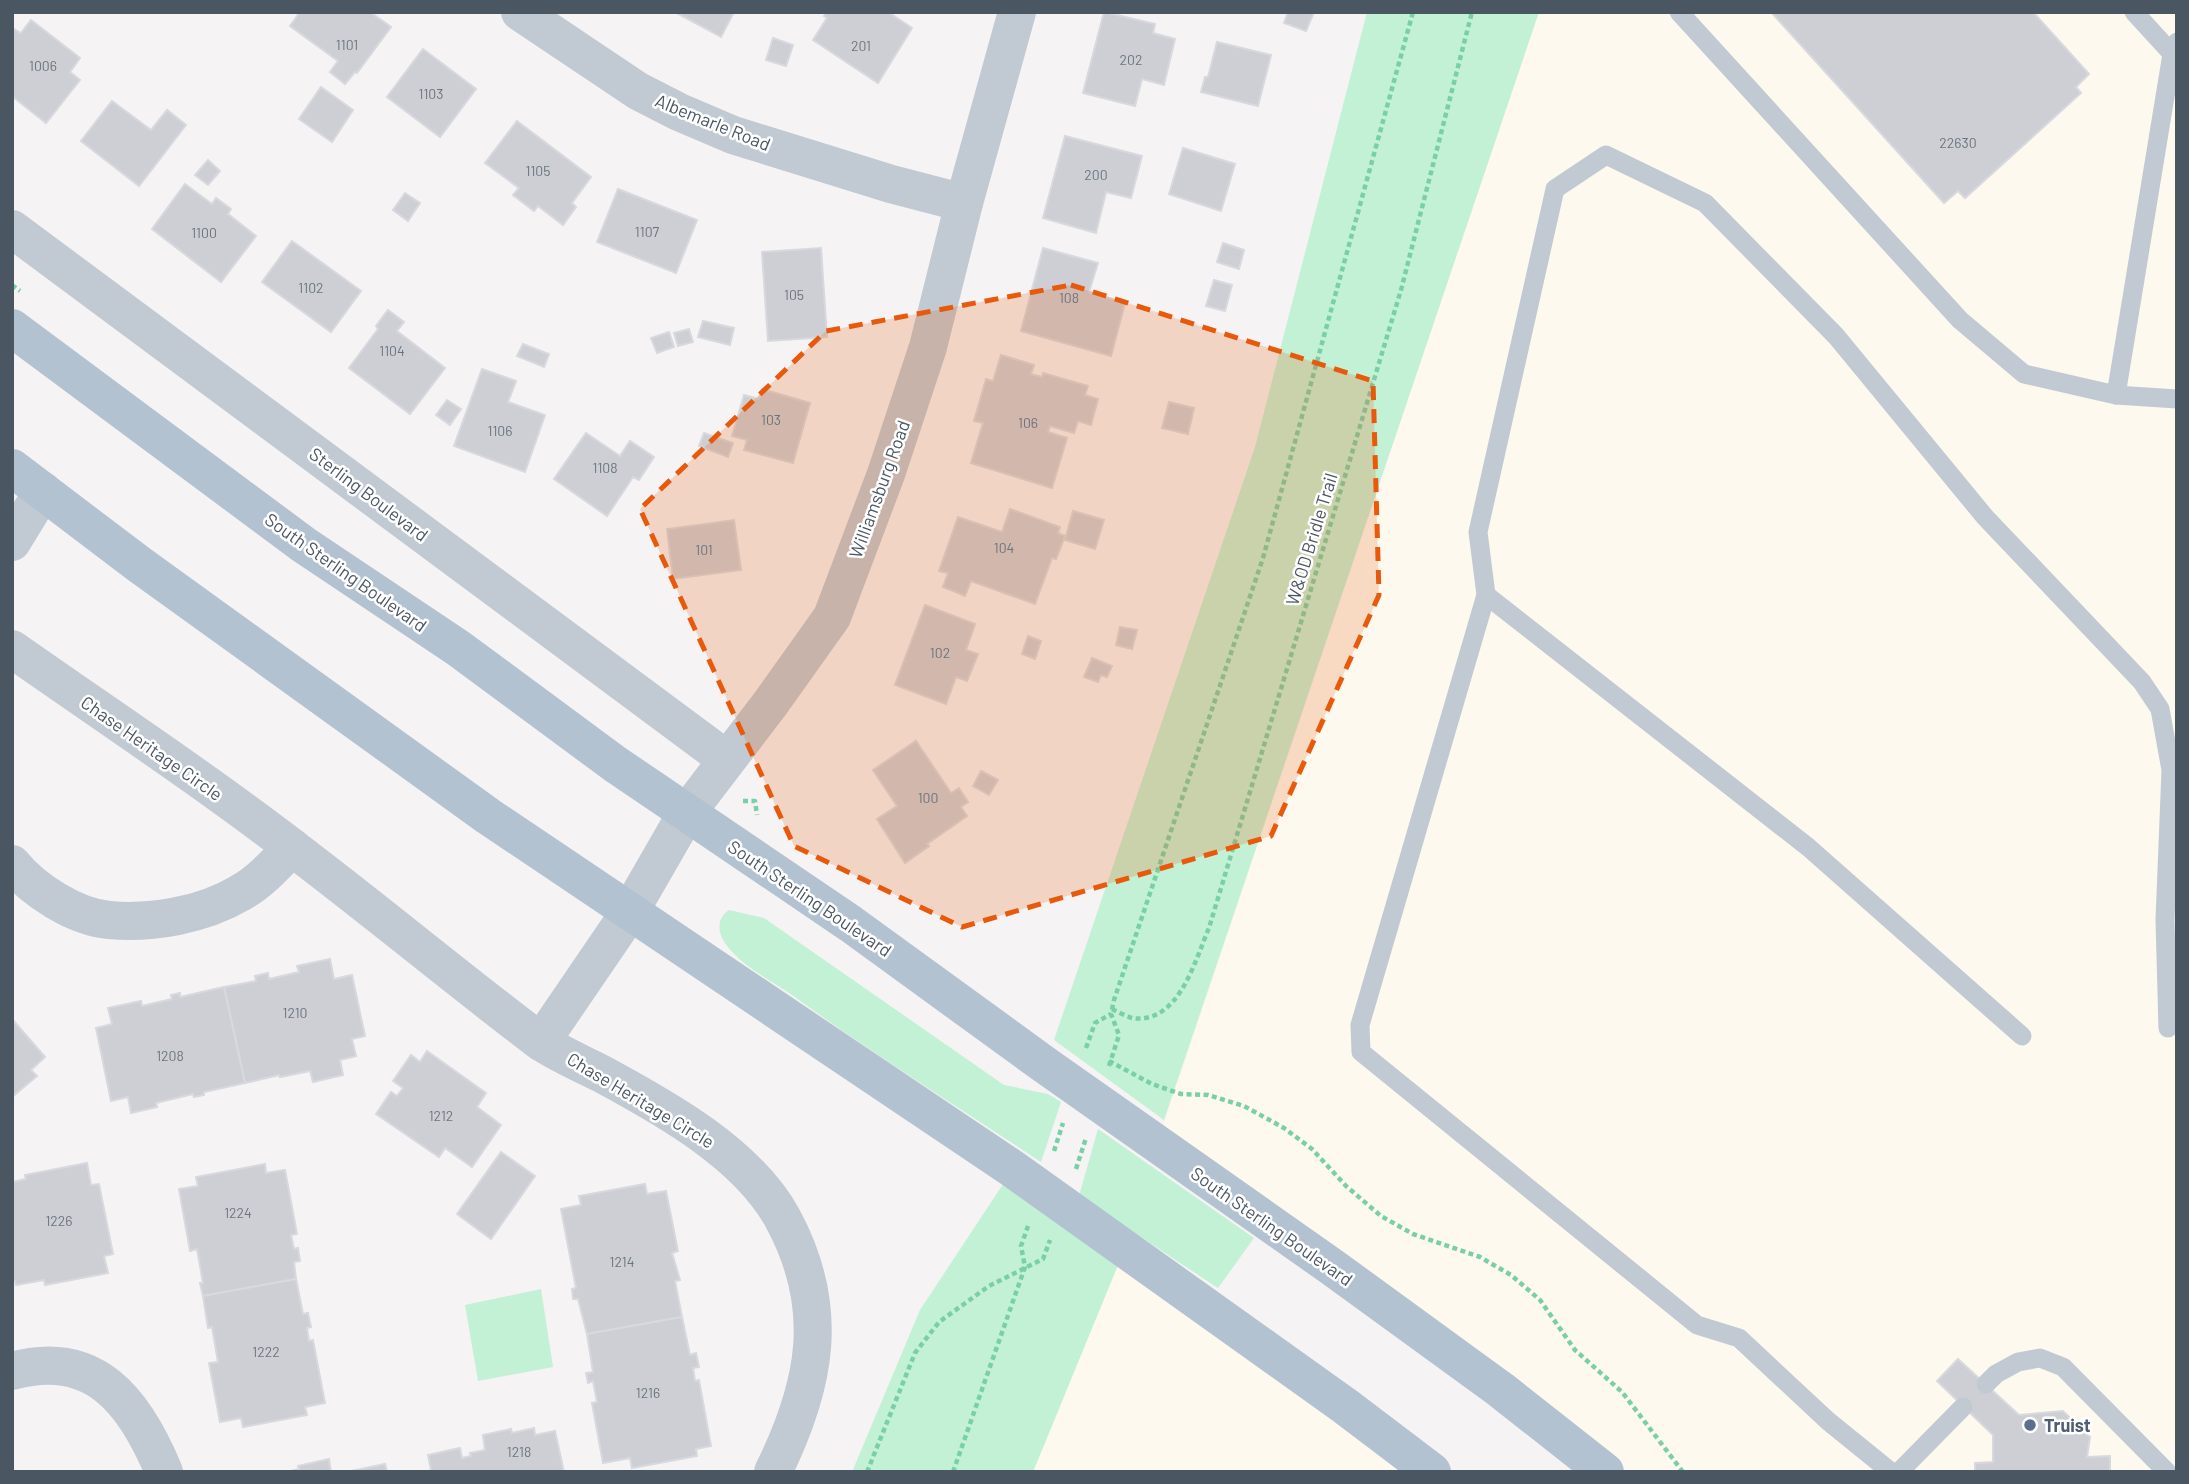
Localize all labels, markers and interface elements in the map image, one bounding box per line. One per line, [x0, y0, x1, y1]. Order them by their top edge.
house number: 1101 [336, 36, 358, 53]
house number: 201 [851, 37, 871, 54]
house number: 202 [1120, 51, 1142, 68]
house number: 1006 [29, 57, 57, 74]
house number: 1103 [419, 85, 443, 102]
street label: Albemarle Road [652, 89, 774, 155]
house number: 22630 [1939, 134, 1977, 151]
house number: 1105 [526, 162, 550, 179]
house number: 200 [1084, 166, 1108, 183]
house number: 1107 [635, 223, 660, 240]
house number: 1100 [191, 224, 217, 241]
house number: 1102 [298, 279, 324, 296]
house number: 105 [784, 286, 804, 303]
house number: 108 [1059, 289, 1079, 306]
house number: 1104 [379, 342, 405, 359]
house number: 103 [761, 411, 781, 428]
house number: 106 [1018, 414, 1038, 431]
street label: Williamsburg Road [844, 417, 914, 561]
house number: 1106 [488, 422, 512, 439]
street label: Sterling Boulevard [305, 442, 433, 546]
house number: 1108 [592, 459, 618, 476]
street label: W&OD Bridle Trail [1280, 470, 1342, 608]
street label: South Sterling Boulevard [261, 508, 431, 636]
house number: 104 [994, 539, 1014, 556]
house number: 101 [695, 541, 713, 558]
house number: 102 [930, 644, 950, 661]
street label: Chase Heritage Circle [77, 691, 227, 805]
house number: 100 [918, 789, 938, 806]
street label: South Sterling Boulevard [724, 835, 896, 961]
house number: 1210 [282, 1004, 308, 1021]
house number: 1208 [156, 1047, 184, 1064]
street label: Chase Heritage Circle [563, 1047, 719, 1153]
house number: 1212 [429, 1107, 453, 1124]
street label: South Sterling Boulevard [1187, 1162, 1357, 1290]
house number: 1224 [224, 1204, 252, 1221]
house number: 1226 [45, 1212, 73, 1229]
house number: 1214 [610, 1253, 634, 1270]
house number: 1222 [252, 1343, 280, 1360]
house number: 1216 [636, 1384, 660, 1401]
place label: Truist [2044, 1414, 2091, 1436]
marker: Truist [2022, 1417, 2038, 1433]
house number: 1218 [507, 1443, 531, 1460]

